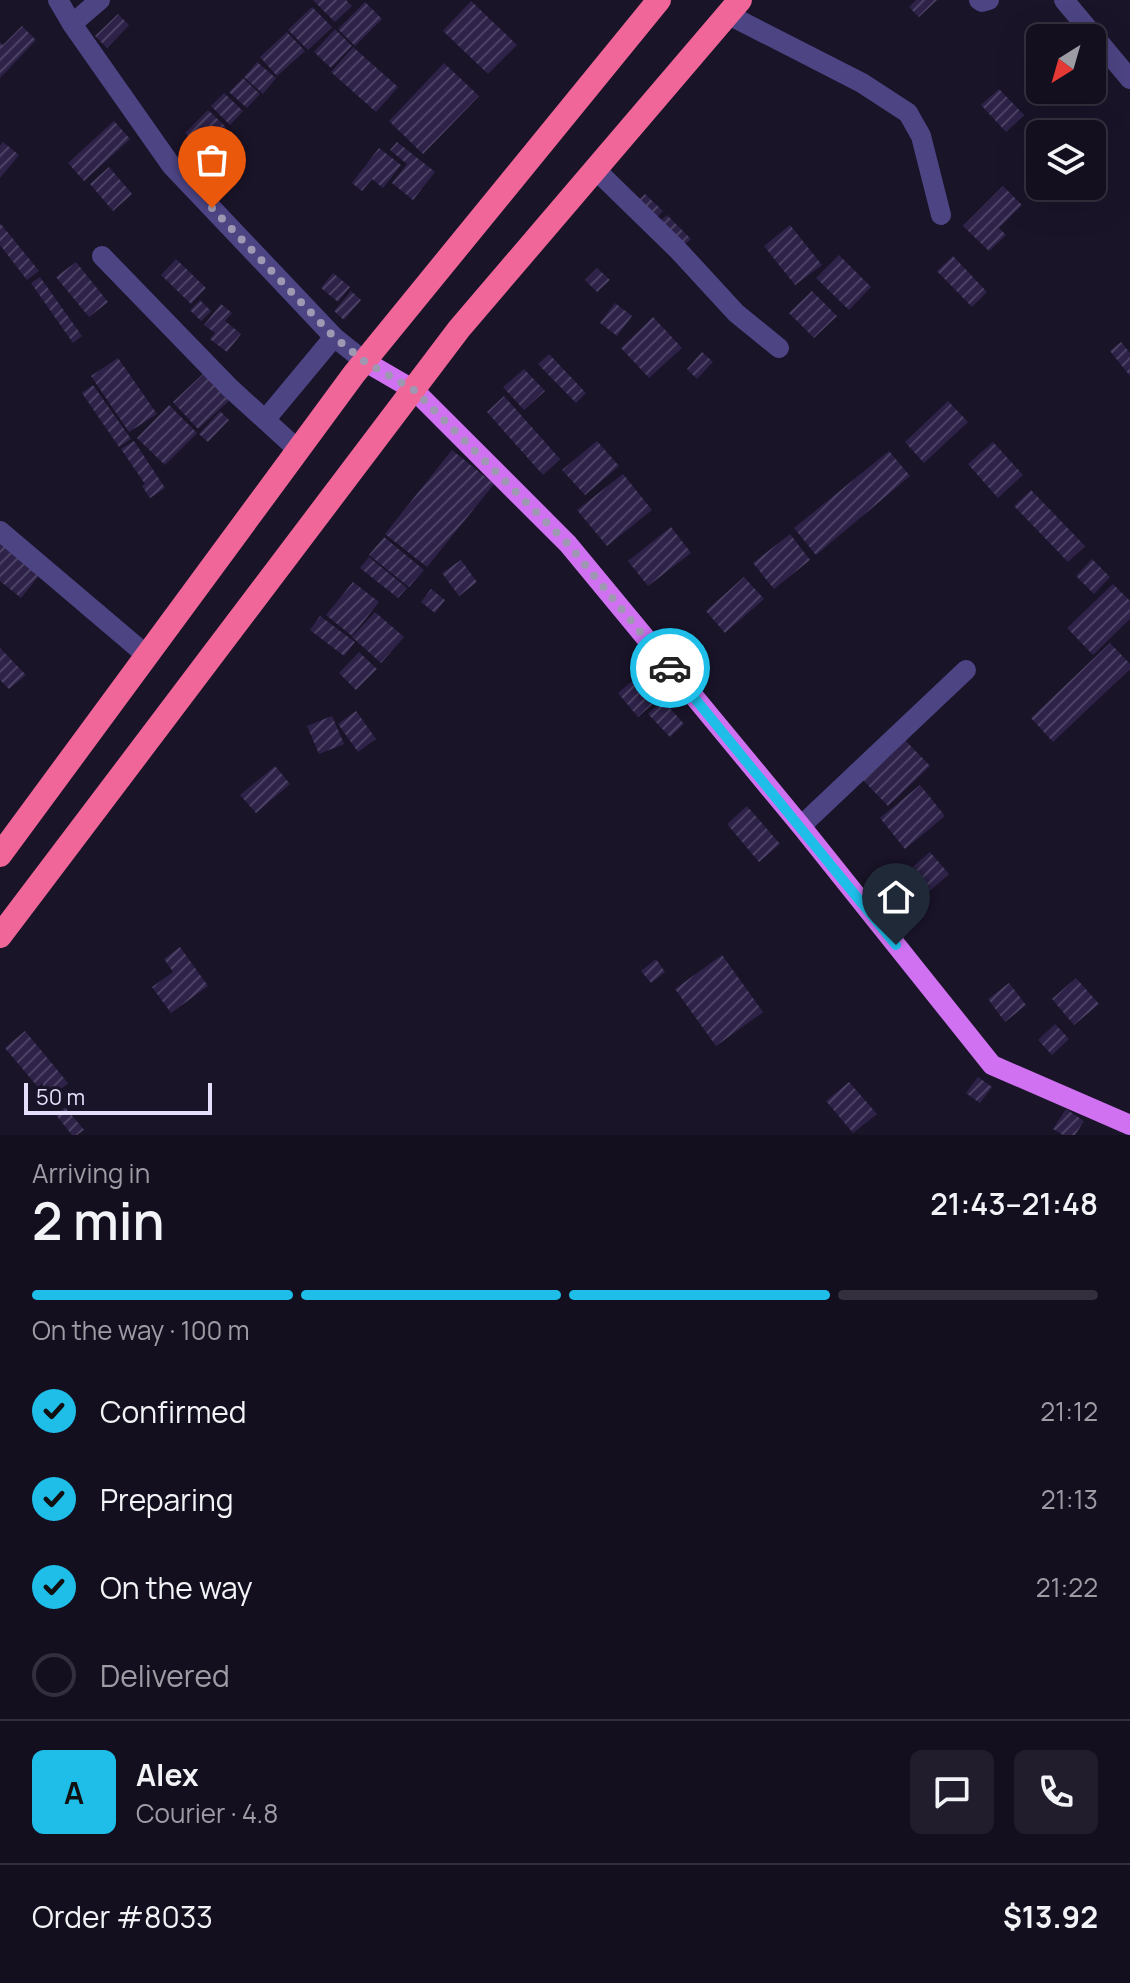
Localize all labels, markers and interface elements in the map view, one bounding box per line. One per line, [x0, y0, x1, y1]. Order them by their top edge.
north arrow [1026, 24, 1106, 104]
map controls [1026, 24, 1106, 200]
button: layers [1026, 120, 1106, 200]
pin [178, 126, 246, 208]
icon: bag [190, 138, 234, 182]
courier [630, 628, 710, 708]
icon: car [648, 646, 692, 690]
pin [862, 863, 930, 945]
icon: home [874, 875, 918, 919]
scale bar [24, 1079, 212, 1115]
text: 50 m [36, 1082, 85, 1112]
text: Arriving in [32, 1155, 150, 1191]
text: 21:43–21:48 [930, 1183, 1098, 1224]
text: 2 min [32, 1185, 165, 1256]
text: On the way · 100 m [32, 1312, 250, 1348]
icon: check [32, 1389, 76, 1433]
text: Confirmed [100, 1391, 247, 1432]
text: 21:12 [1040, 1393, 1098, 1429]
icon: check [32, 1477, 76, 1521]
text: Preparing [100, 1479, 234, 1520]
text: 21:13 [1041, 1481, 1098, 1517]
icon: check [32, 1565, 76, 1609]
text: On the way [100, 1567, 253, 1608]
text: 21:22 [1036, 1569, 1098, 1605]
text: Delivered [100, 1655, 230, 1696]
button: chat [910, 1750, 994, 1834]
button: phone [1014, 1750, 1098, 1834]
text: Alex [136, 1754, 199, 1795]
text: A [64, 1772, 84, 1813]
text: Courier · 4.8 [136, 1795, 278, 1831]
text: Order #8033 [32, 1896, 213, 1937]
text: $13.92 [1003, 1896, 1098, 1937]

